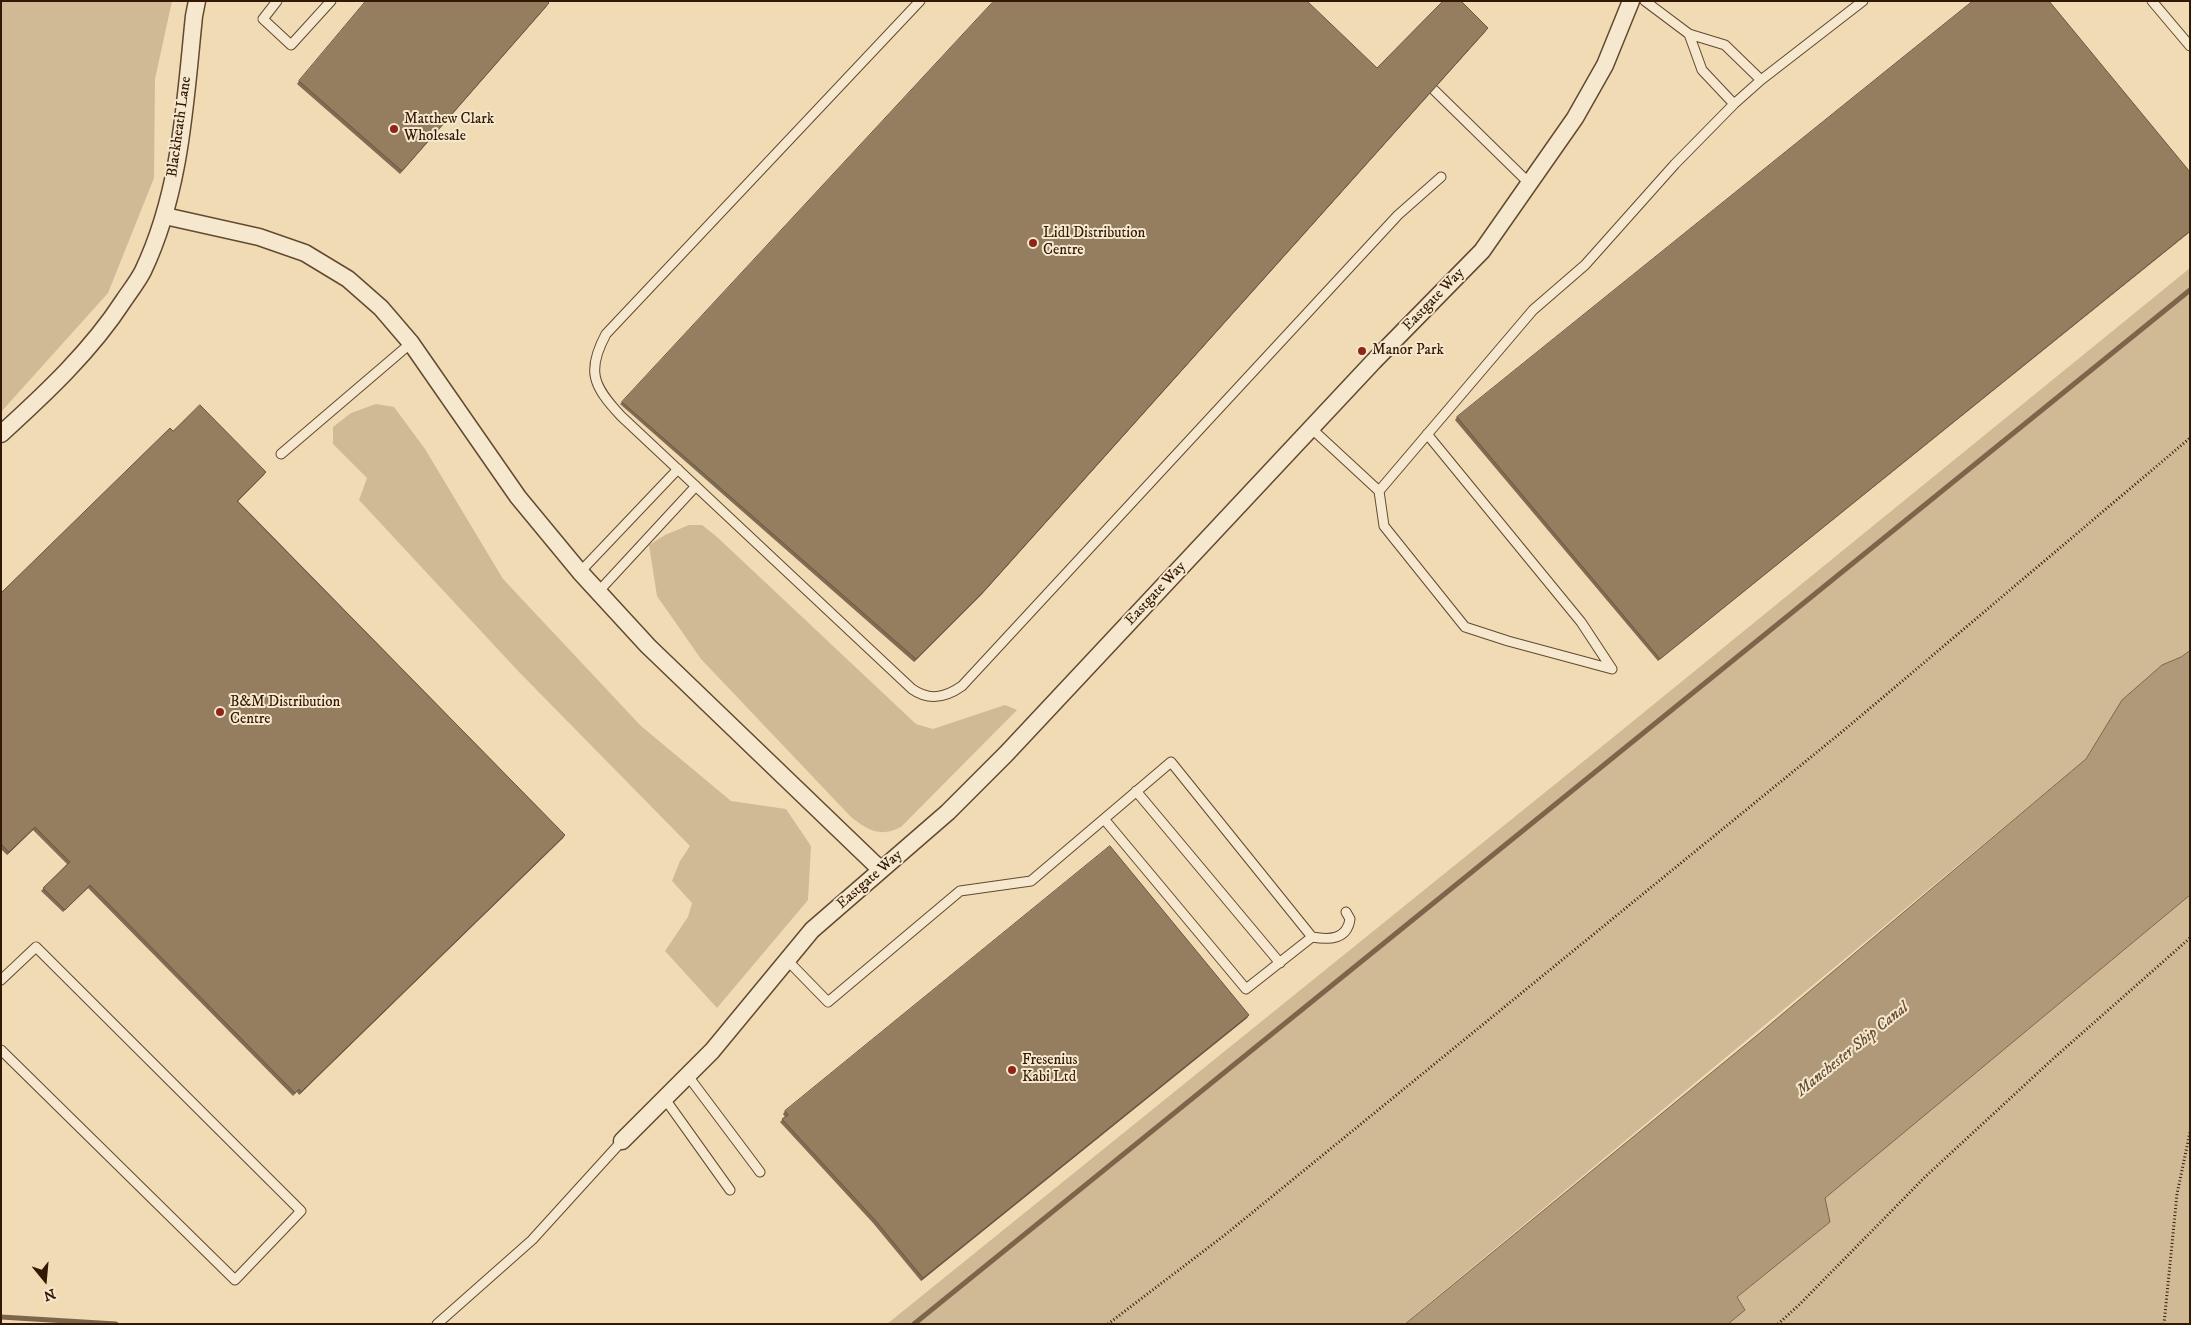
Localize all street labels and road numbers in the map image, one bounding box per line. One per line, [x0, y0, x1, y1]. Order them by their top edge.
street label: Blackheath Lane [164, 75, 196, 179]
street label: Eastgate Way [1399, 265, 1469, 335]
street label: Eastgate Way [1122, 558, 1190, 630]
street label: Eastgate Way [834, 847, 906, 913]

